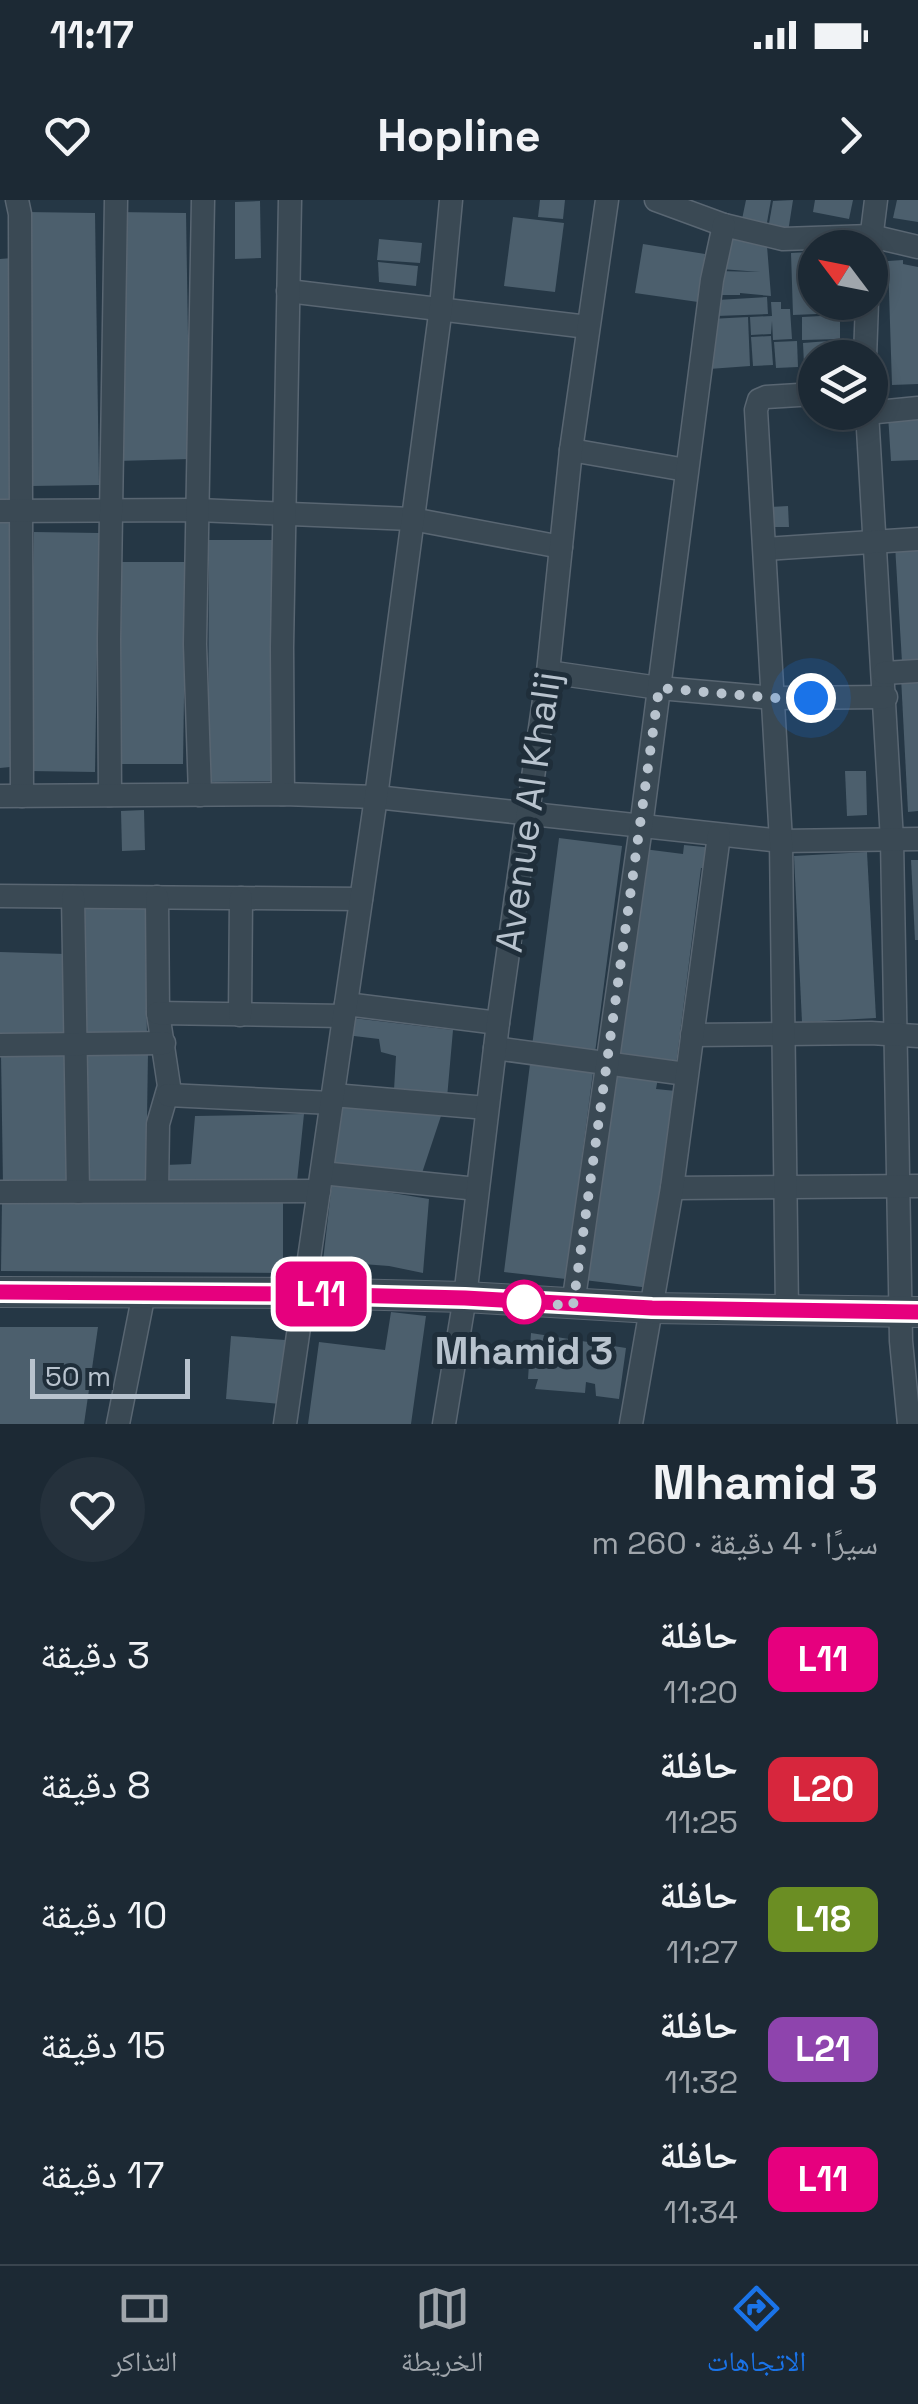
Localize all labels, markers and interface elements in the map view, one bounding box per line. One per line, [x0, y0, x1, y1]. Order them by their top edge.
text: 11:17 [50, 11, 134, 59]
text: Hopline [377, 107, 541, 164]
icon: heart [40, 108, 95, 163]
icon: forward [823, 108, 878, 163]
north arrow [798, 230, 888, 320]
map controls [798, 230, 888, 430]
button: layers [798, 340, 888, 430]
street label: Avenue Al Khalij [485, 669, 571, 955]
your location [786, 673, 836, 723]
line badge: L11 [264, 1262, 378, 1326]
text: L11 [296, 1272, 346, 1316]
marker: Mhamid 3 [503, 1281, 545, 1323]
place label: Mhamid 3 [435, 1327, 613, 1375]
scale bar [30, 1354, 190, 1398]
text: 50 m [45, 1358, 111, 1394]
text: Mhamid 3 [653, 1452, 878, 1513]
button: heart [40, 1457, 145, 1562]
text: سيرًا · 4 دقيقة · 260 m [592, 1523, 878, 1563]
text: حافلة [659, 1611, 738, 1659]
text: 3 دقيقة [40, 1631, 150, 1679]
text: L11 [798, 1637, 848, 1681]
text: 11:20 [663, 1672, 738, 1712]
text: حافلة [659, 1741, 738, 1789]
text: 8 دقيقة [40, 1761, 151, 1809]
text: L20 [792, 1767, 854, 1811]
text: 11:25 [665, 1802, 738, 1842]
text: حافلة [659, 1871, 738, 1919]
text: 10 دقيقة [40, 1891, 167, 1939]
text: L18 [795, 1897, 851, 1941]
text: 11:27 [666, 1932, 738, 1972]
text: حافلة [659, 2001, 738, 2049]
text: 15 دقيقة [40, 2021, 166, 2069]
text: L21 [795, 2027, 851, 2071]
text: 11:32 [665, 2062, 738, 2102]
text: حافلة [659, 2131, 738, 2179]
text: 17 دقيقة [40, 2151, 164, 2199]
text: L11 [798, 2157, 848, 2201]
text: 11:34 [664, 2192, 738, 2232]
tab: التذاكر [112, 2281, 177, 2389]
tab: الخريطة [401, 2281, 483, 2389]
tab: الاتجاهات [707, 2281, 806, 2389]

